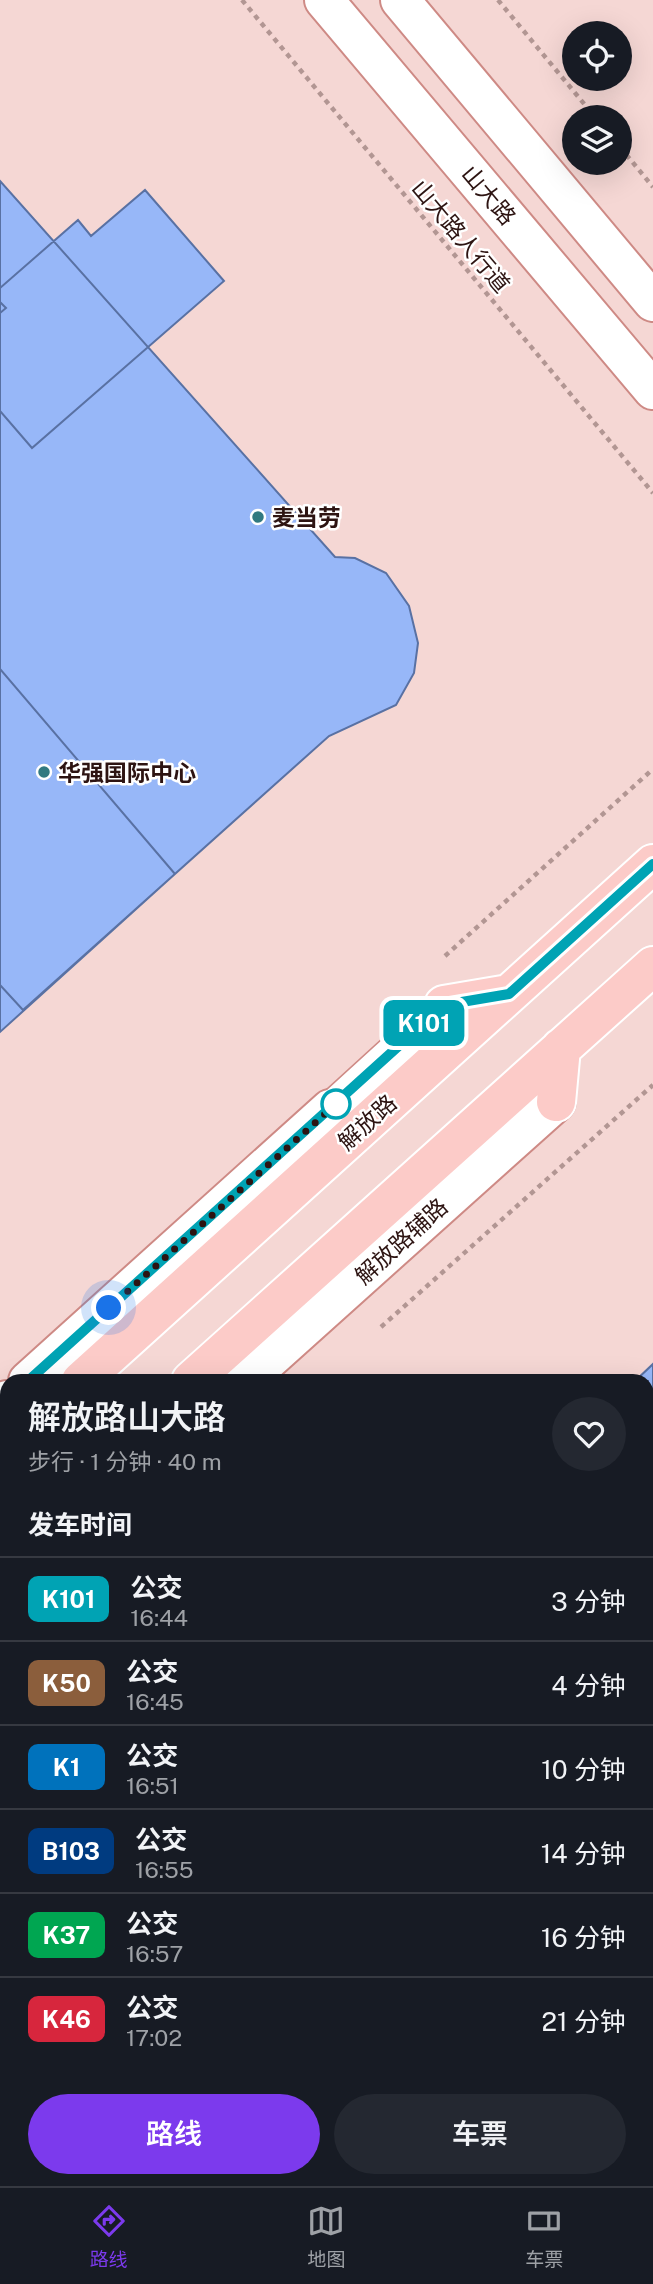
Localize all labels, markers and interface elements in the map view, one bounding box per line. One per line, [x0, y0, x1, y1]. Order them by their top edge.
map controls [562, 21, 632, 175]
button: locate [562, 21, 632, 91]
button: layers [562, 105, 632, 175]
street label: 山大路 [456, 160, 522, 230]
street label: 山大路人行道 [406, 174, 516, 298]
place label: 麦当劳 [272, 504, 341, 531]
marker: 麦当劳 [250, 509, 266, 525]
place label: 华强国际中心 [58, 759, 196, 786]
marker: 华强国际中心 [36, 764, 52, 780]
line badge: K101 [375, 1000, 473, 1046]
text: K101 [397, 1009, 451, 1037]
unlabelled marker [321, 1089, 351, 1119]
street label: 解放路 [332, 1089, 402, 1155]
street label: 解放路辅路 [349, 1192, 453, 1290]
your location [91, 1290, 126, 1325]
button: heart [552, 1397, 626, 1471]
text: 解放路山大路 [28, 1398, 226, 1436]
text: 步行 · 1 分钟 · 40 m [28, 1448, 222, 1475]
text: 发车时间 [28, 1509, 132, 1540]
text: 公交 [130, 1572, 182, 1603]
text: K101 [42, 1585, 95, 1613]
text: 3 分钟 [551, 1586, 626, 1617]
text: 16:44 [130, 1604, 188, 1631]
text: 公交 [126, 1656, 178, 1687]
text: K50 [42, 1669, 91, 1697]
text: 4 分钟 [551, 1670, 626, 1701]
text: 16:45 [126, 1688, 184, 1715]
text: 公交 [126, 1740, 178, 1771]
text: K1 [53, 1753, 80, 1781]
text: 10 分钟 [541, 1754, 626, 1785]
text: 16:51 [126, 1772, 179, 1799]
text: 公交 [135, 1824, 187, 1855]
text: B103 [42, 1837, 100, 1865]
text: 14 分钟 [541, 1838, 626, 1869]
text: 16:55 [135, 1856, 193, 1883]
text: 公交 [126, 1908, 178, 1939]
text: K37 [43, 1921, 90, 1949]
text: 16 分钟 [541, 1922, 626, 1953]
text: 16:57 [126, 1940, 183, 1967]
text: 公交 [126, 1992, 178, 2023]
text: K46 [42, 2005, 91, 2033]
text: 21 分钟 [542, 2006, 626, 2037]
text: 17:02 [126, 2024, 182, 2051]
button: 路线 [28, 2094, 320, 2174]
button: 车票 [334, 2094, 626, 2174]
tab: 路线 [90, 2202, 128, 2271]
tab: 地图 [307, 2202, 345, 2271]
tab: 车票 [525, 2202, 563, 2271]

